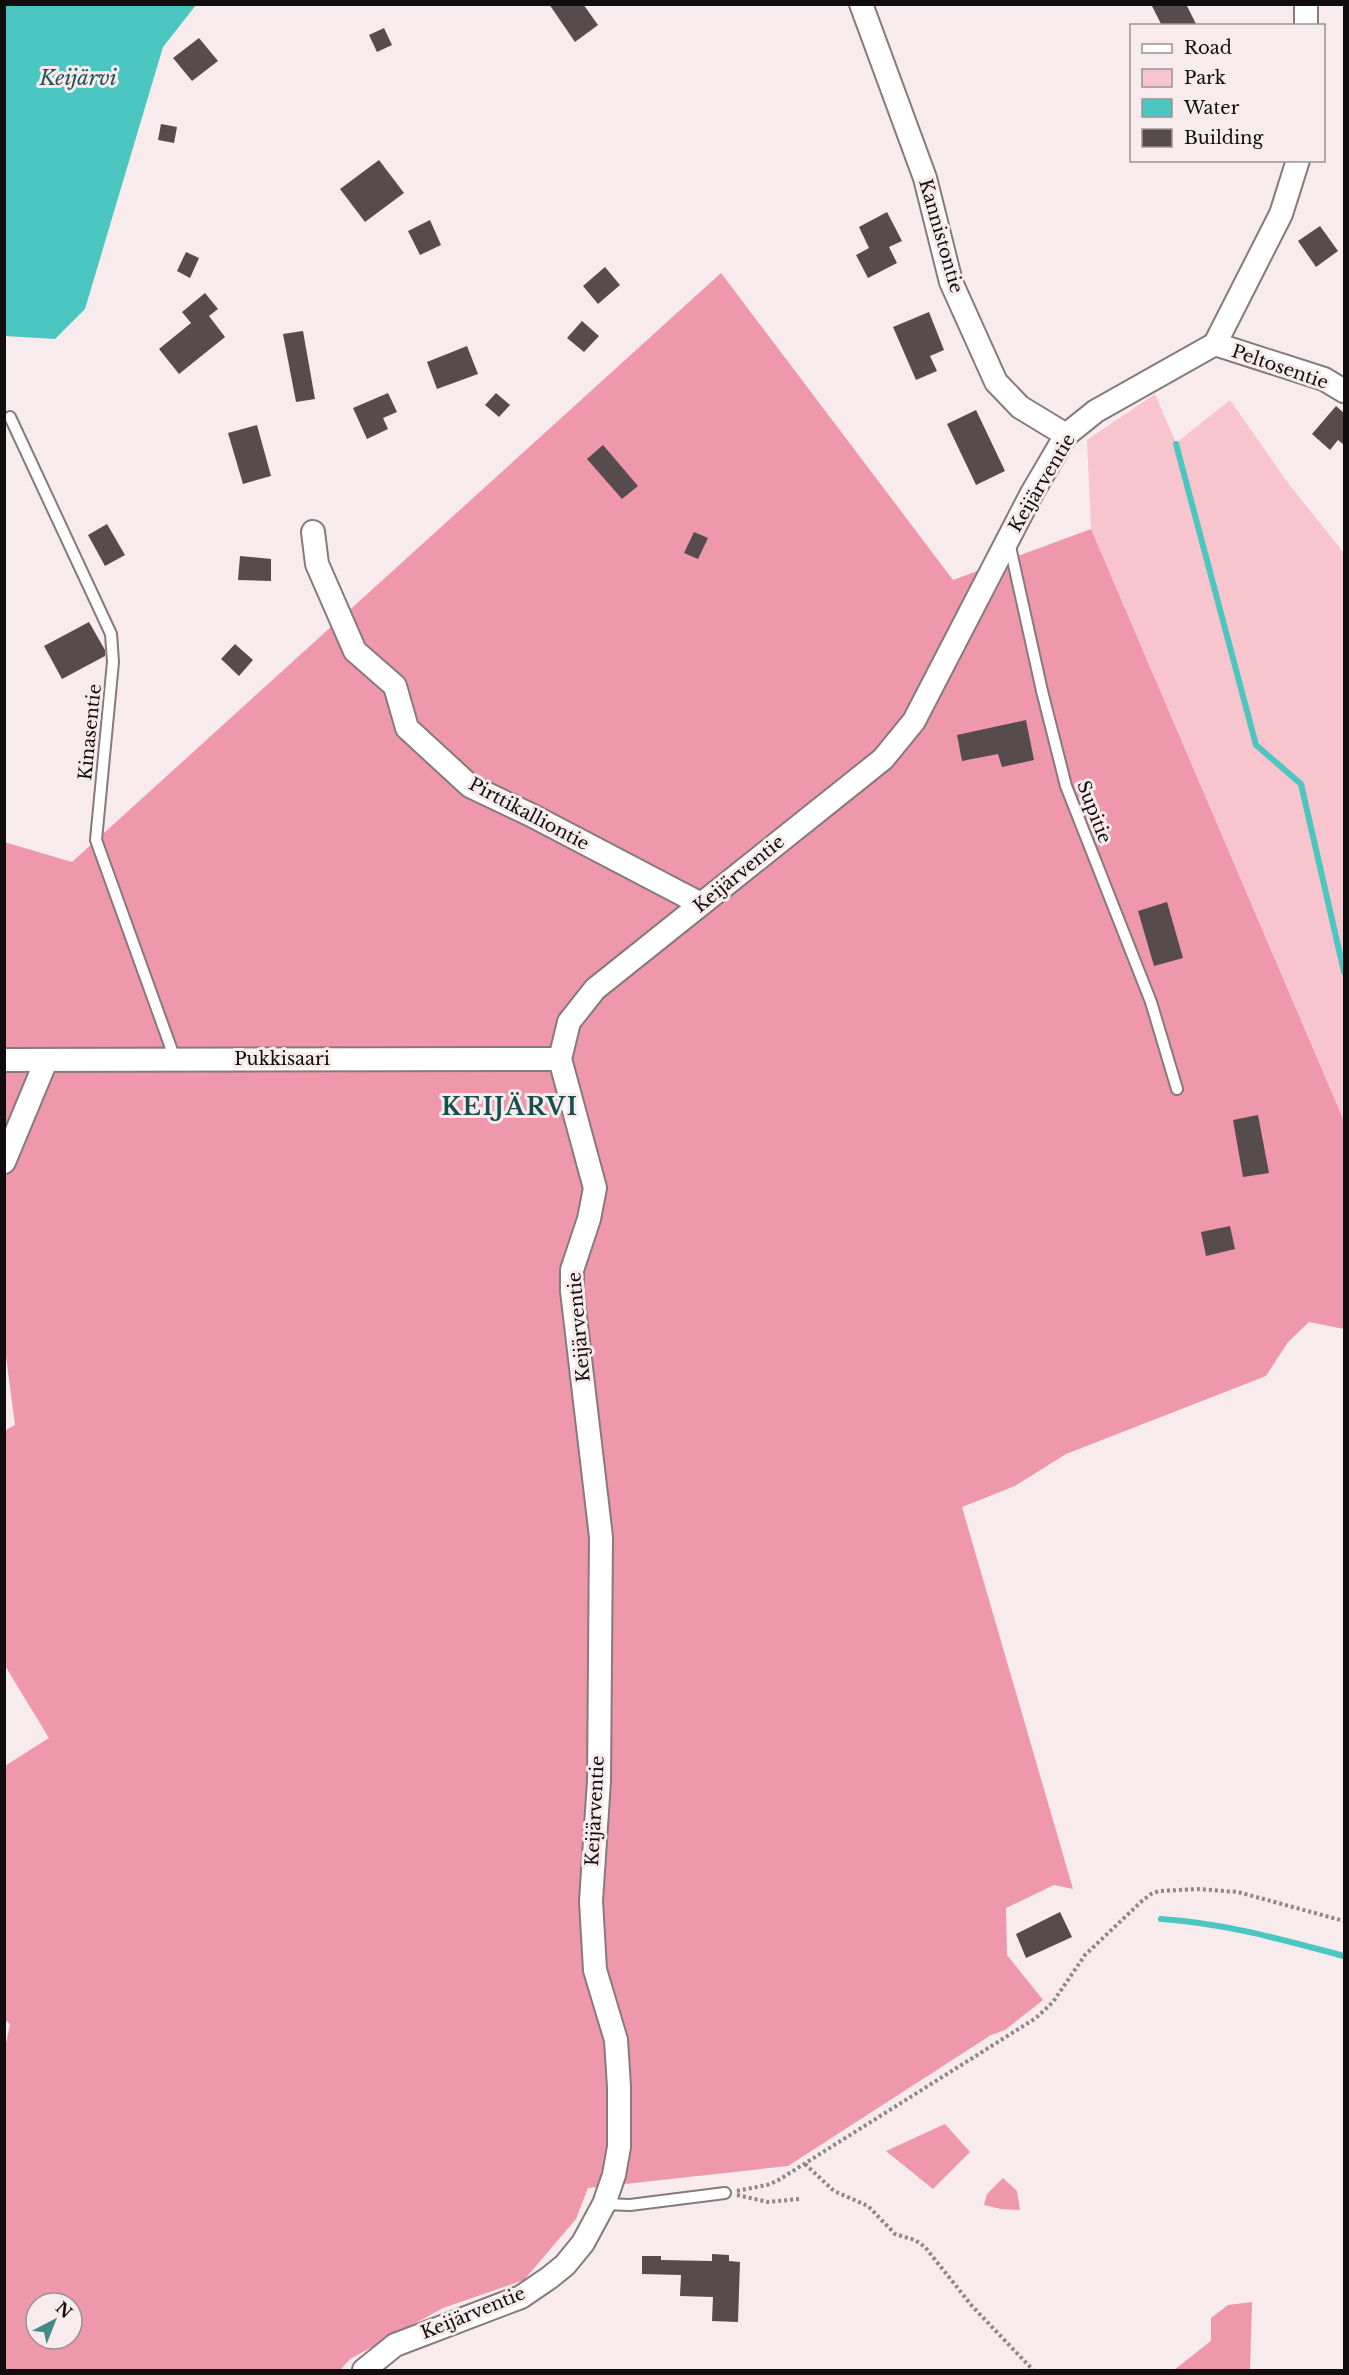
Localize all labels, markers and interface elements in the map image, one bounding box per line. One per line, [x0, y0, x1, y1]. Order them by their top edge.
legend [1130, 24, 1325, 162]
text: Road [1184, 37, 1232, 59]
water label: Keijärvi [38, 66, 117, 90]
text: Park [1184, 67, 1226, 89]
text: Water [1183, 97, 1240, 119]
text: Building [1184, 127, 1263, 149]
street label: Kannistontie [914, 177, 968, 295]
street label: Peltosentie [1229, 340, 1331, 394]
street label: Keijärventie [1004, 430, 1080, 536]
street label: Kinasentie [74, 683, 106, 781]
street label: Pirttikalliontie [465, 773, 593, 855]
street label: Supitie [1072, 778, 1116, 846]
street label: Keijärventie [689, 831, 789, 917]
street label: Pukkisaari [234, 1048, 330, 1070]
district label: KEIJÄRVI [441, 1092, 579, 1121]
street label: Keijärventie [563, 1271, 595, 1383]
street label: Keijärventie [581, 1755, 609, 1867]
street label: Keijärventie [418, 2282, 528, 2344]
north arrow [24, 2291, 84, 2351]
text: N [52, 2297, 76, 2322]

